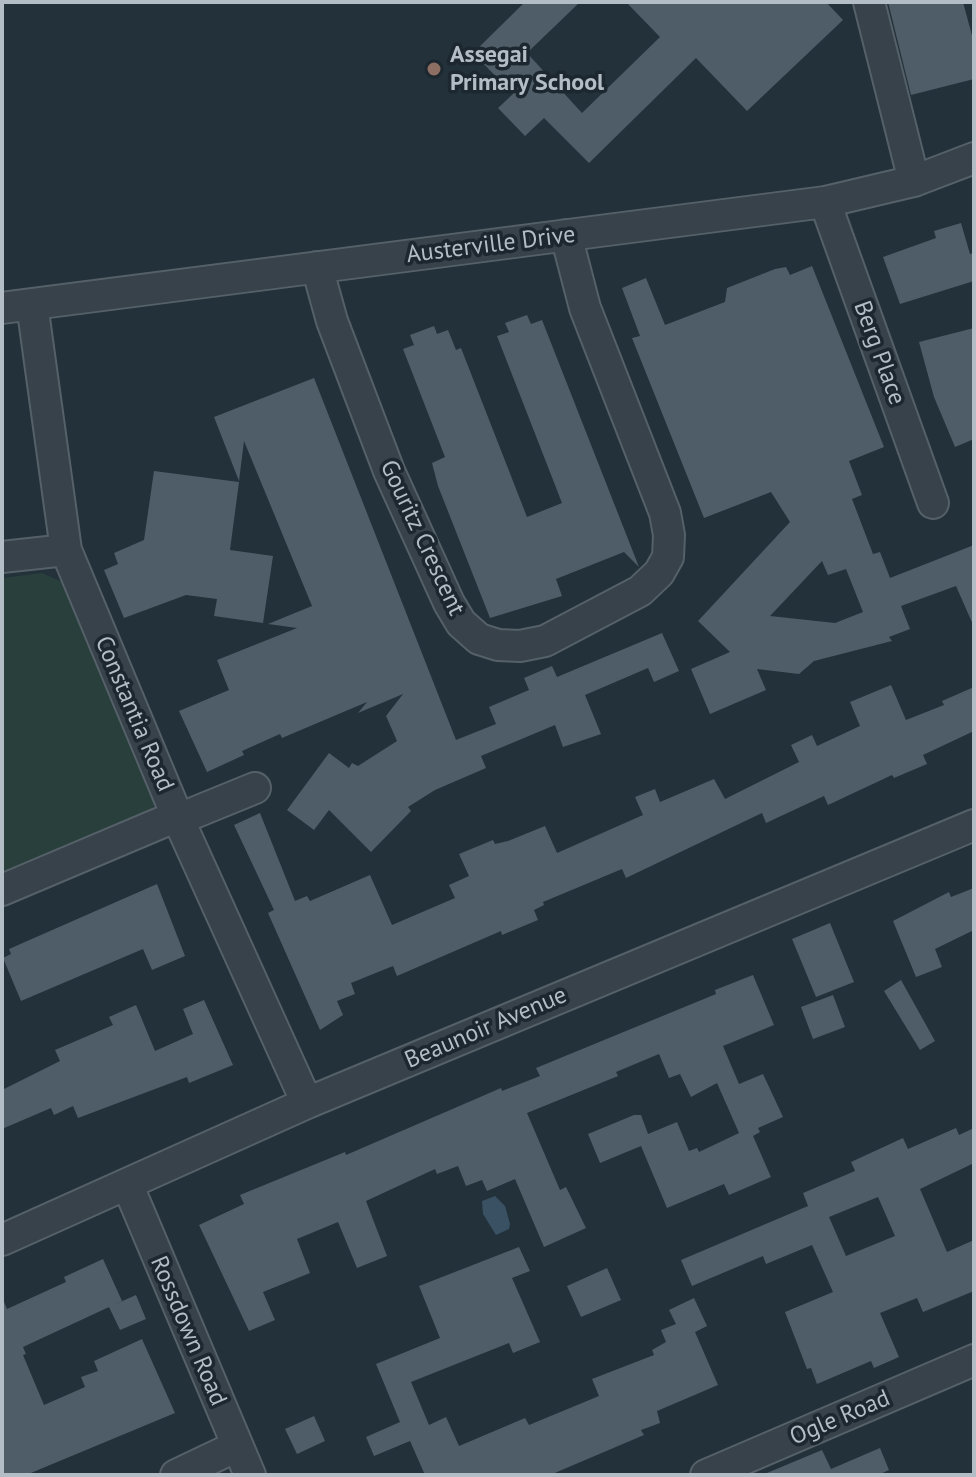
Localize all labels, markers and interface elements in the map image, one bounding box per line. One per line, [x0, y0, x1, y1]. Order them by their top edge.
place label: Assegai Primary School [450, 41, 604, 97]
marker: Assegai Primary School [425, 60, 443, 78]
street label: Austerville Drive [405, 220, 577, 270]
street label: Berg Place [847, 297, 911, 409]
street label: Gouritz Crescent [373, 456, 471, 620]
street label: Constantia Road [88, 632, 180, 796]
street label: Beaunoir Avenue [401, 981, 571, 1075]
street label: Rossdown Road [144, 1252, 232, 1410]
street label: Ogle Road [786, 1384, 894, 1452]

